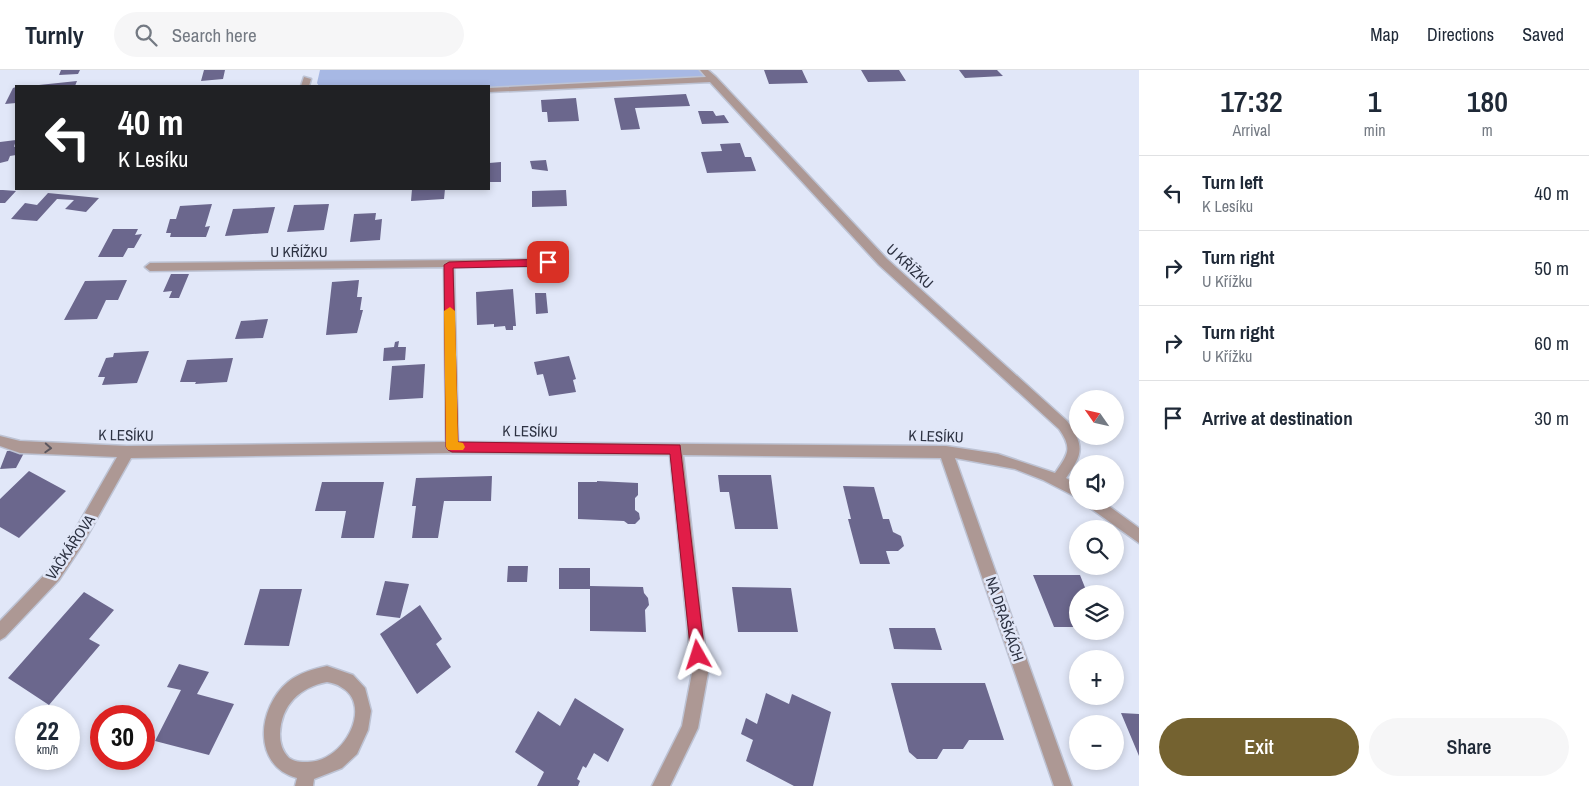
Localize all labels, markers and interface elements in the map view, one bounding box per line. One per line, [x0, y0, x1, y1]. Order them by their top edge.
search box [114, 12, 464, 57]
text: Turnly [25, 19, 84, 51]
icon: search [132, 21, 160, 49]
text: Search here [172, 22, 257, 48]
text: Map [1370, 22, 1399, 47]
text: Directions [1427, 22, 1494, 47]
text: Saved [1522, 22, 1564, 47]
text: 17:32 [1220, 81, 1283, 121]
text: 1 [1368, 81, 1382, 121]
text: 180 [1467, 81, 1508, 121]
text: 40 m [118, 99, 183, 146]
icon: left [35, 105, 100, 170]
text: Arrival [1232, 119, 1270, 141]
text: min [1364, 119, 1386, 141]
text: m [1482, 119, 1493, 141]
text: K Lesíku [118, 144, 188, 174]
text: Turn left [1202, 169, 1263, 195]
icon: left [1159, 179, 1187, 207]
text: 40 m [1534, 180, 1569, 206]
text: K Lesíku [1202, 195, 1253, 217]
street label: U KŘÍŽKU [882, 239, 938, 293]
street label: U KŘÍŽKU [270, 241, 328, 262]
pin [527, 241, 569, 283]
text: Turn right [1202, 244, 1274, 270]
icon: arrive [534, 248, 562, 276]
icon: right [1159, 254, 1187, 282]
text: 50 m [1534, 255, 1569, 281]
text: U Křížku [1202, 270, 1252, 292]
text: Turn right [1202, 319, 1274, 345]
icon: right [1159, 329, 1187, 357]
text: 60 m [1534, 330, 1569, 356]
text: U Křížku [1202, 345, 1252, 367]
north arrow [1069, 390, 1124, 445]
map controls [1069, 390, 1124, 770]
icon: arrive [1159, 404, 1187, 432]
text: Arrive at destination [1202, 405, 1353, 431]
text: 30 m [1534, 405, 1569, 431]
street label: K LESÍKU [502, 420, 558, 442]
street label: K LESÍKU [98, 424, 154, 446]
street label: K LESÍKU [908, 425, 964, 447]
one-way arrow [44, 443, 52, 454]
button: sound [1069, 455, 1124, 510]
street label: VAČKÁŘOVA [40, 509, 100, 584]
button: search [1069, 520, 1124, 575]
street label: NA DRAŠKÁCH [981, 574, 1029, 664]
button: layers [1069, 585, 1124, 640]
position arrow [671, 628, 723, 680]
button: + [1069, 650, 1124, 705]
speed limit sign: 30 [90, 705, 155, 770]
text: 22 [36, 714, 59, 748]
button: − [1069, 715, 1124, 770]
button: Exit [1159, 718, 1359, 776]
button: Share [1369, 718, 1569, 776]
text: km/h [37, 742, 58, 758]

